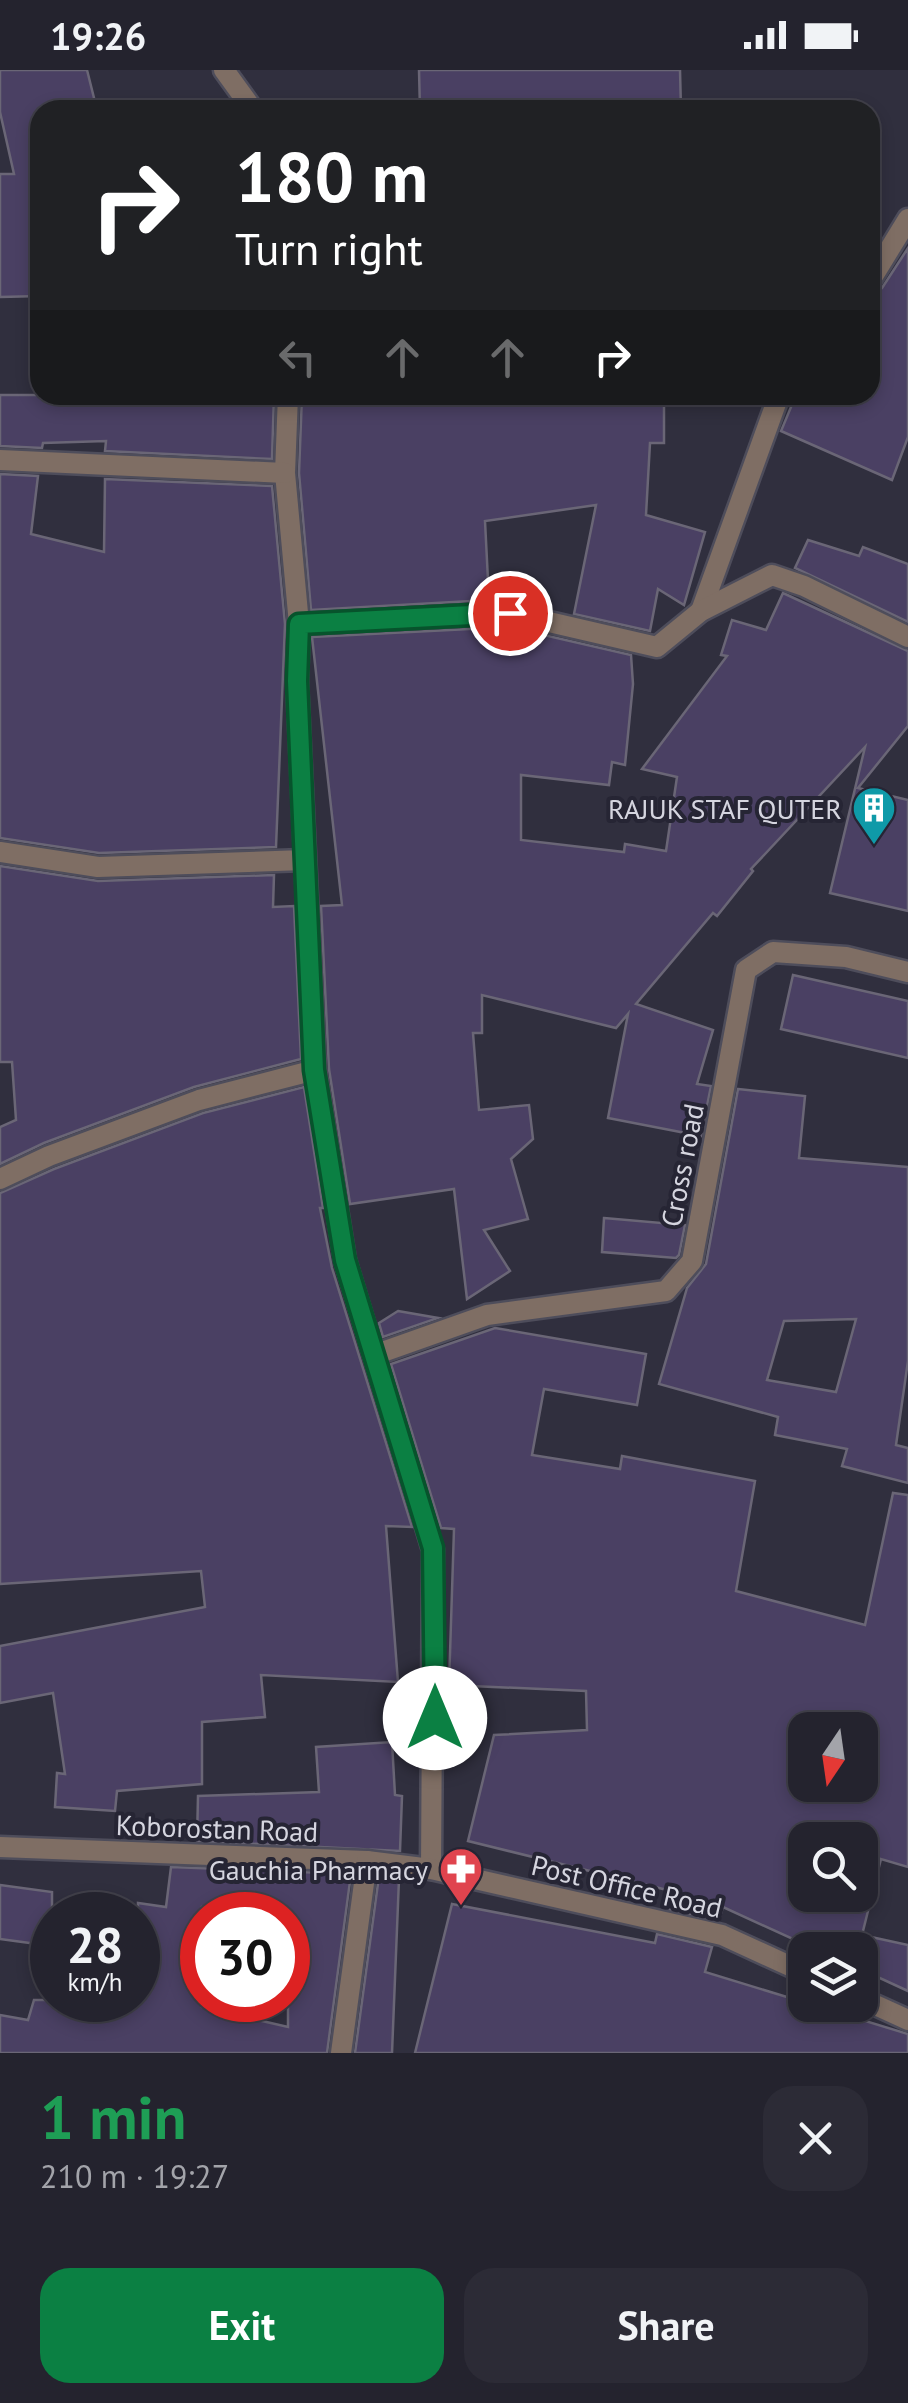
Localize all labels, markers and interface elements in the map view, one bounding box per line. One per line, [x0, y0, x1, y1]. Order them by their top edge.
text: 19:26 [50, 11, 146, 60]
text: 180 m [235, 131, 428, 221]
icon: right [70, 140, 200, 270]
text: Turn right [235, 219, 423, 277]
icon: left [270, 330, 325, 385]
icon: ahead [375, 330, 430, 385]
icon: ahead [480, 330, 535, 385]
icon: right [585, 330, 640, 385]
pin [468, 571, 553, 656]
icon: arrive [483, 586, 538, 641]
building icon: RAJUK STAF QUTER [851, 785, 897, 846]
place label: RAJUK STAF QUTER [608, 790, 842, 827]
street label: Cross road [652, 1100, 712, 1230]
position arrow [383, 1666, 487, 1770]
north arrow [788, 1712, 878, 1802]
map controls [788, 1712, 878, 2022]
street label: Koborostan Road [115, 1806, 319, 1850]
button: search [788, 1822, 878, 1912]
pharmacy icon: Gauchia Pharmacy [438, 1846, 484, 1907]
street label: Post Office Road [528, 1846, 726, 1926]
place label: Gauchia Pharmacy [209, 1851, 428, 1888]
speed limit sign: 30 [180, 1892, 310, 2022]
text: 28 [67, 1912, 123, 1977]
button: layers [788, 1932, 878, 2022]
text: km/h [68, 1966, 122, 1998]
text: 1 min [40, 2078, 186, 2156]
button: close [763, 2086, 868, 2191]
text: 210 m · 19:27 [40, 2155, 229, 2197]
button: Exit [40, 2268, 444, 2383]
button: Share [464, 2268, 868, 2383]

